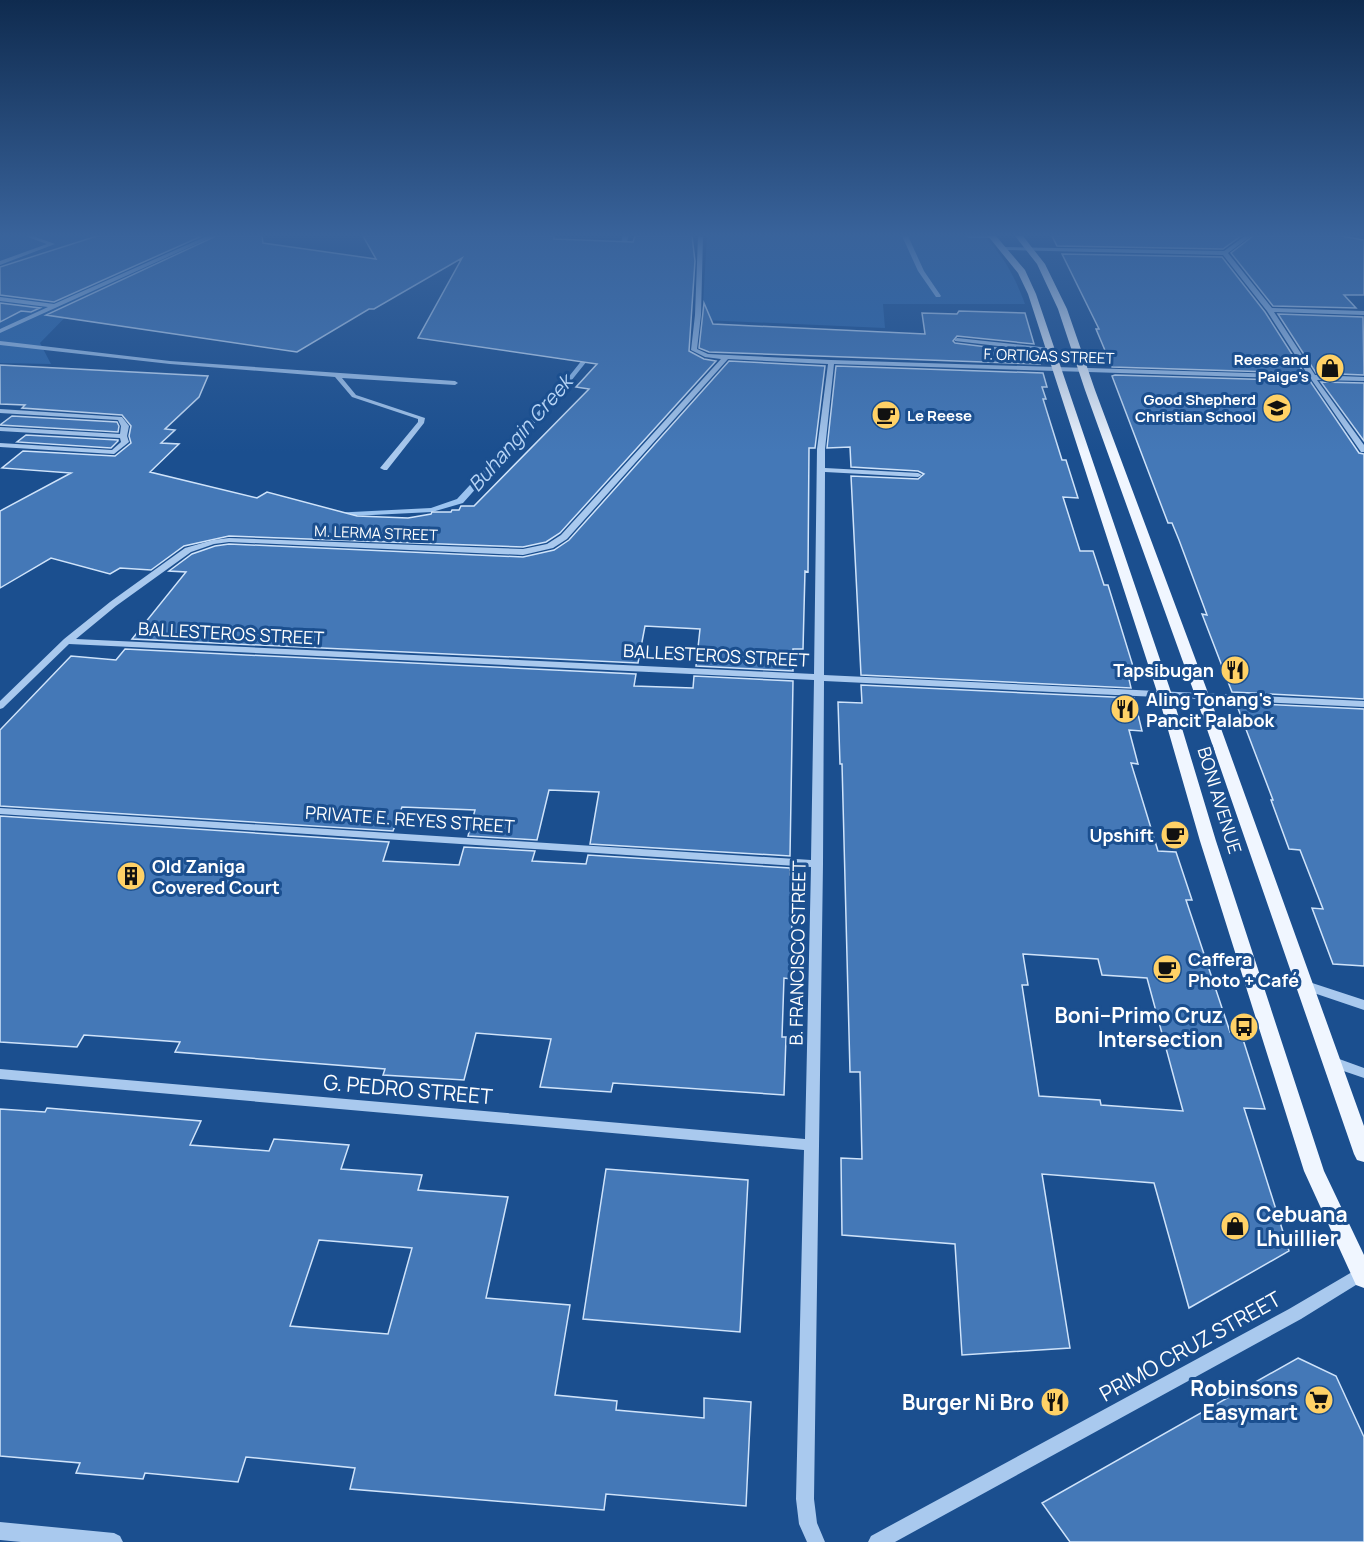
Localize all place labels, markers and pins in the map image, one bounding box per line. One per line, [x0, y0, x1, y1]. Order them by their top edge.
place label: Reese and Paige's [1234, 349, 1309, 387]
shop icon: Reese and Paige's [1314, 352, 1346, 384]
place label: Good Shepherd Christian School [1135, 389, 1256, 427]
school or university icon: Good Shepherd Christian School [1261, 392, 1293, 424]
cafe icon: Le Reese [870, 399, 902, 431]
place label: Le Reese [907, 405, 972, 426]
restaurant icon: Tapsibugan [1219, 654, 1251, 686]
place label: Tapsibugan [1113, 658, 1214, 682]
place label: Aling Tonang's Pancit Palabok [1146, 687, 1276, 732]
restaurant icon: Aling Tonang's Pancit Palabok [1109, 693, 1141, 725]
cafe icon: Upshift [1159, 819, 1191, 851]
place label: Upshift [1090, 823, 1154, 847]
place label: Old Zaniga Covered Court [152, 854, 280, 899]
building icon: Old Zaniga Covered Court [115, 860, 147, 892]
place label: Caffera Photo + Café [1188, 947, 1299, 992]
cafe icon: Caffera Photo + Café [1151, 953, 1183, 985]
place label: Boni–Primo Cruz Intersection [1055, 1001, 1223, 1053]
bus stop icon: Boni–Primo Cruz Intersection [1228, 1011, 1260, 1043]
place label: Cebuana Lhuillier [1256, 1200, 1348, 1252]
shop icon: Cebuana Lhuillier [1219, 1210, 1251, 1242]
place label: Robinsons Easymart [1190, 1374, 1298, 1426]
supermarket icon: Robinsons Easymart [1303, 1384, 1335, 1416]
restaurant icon: Burger Ni Bro [1039, 1386, 1071, 1418]
place label: Burger Ni Bro [902, 1388, 1034, 1416]

